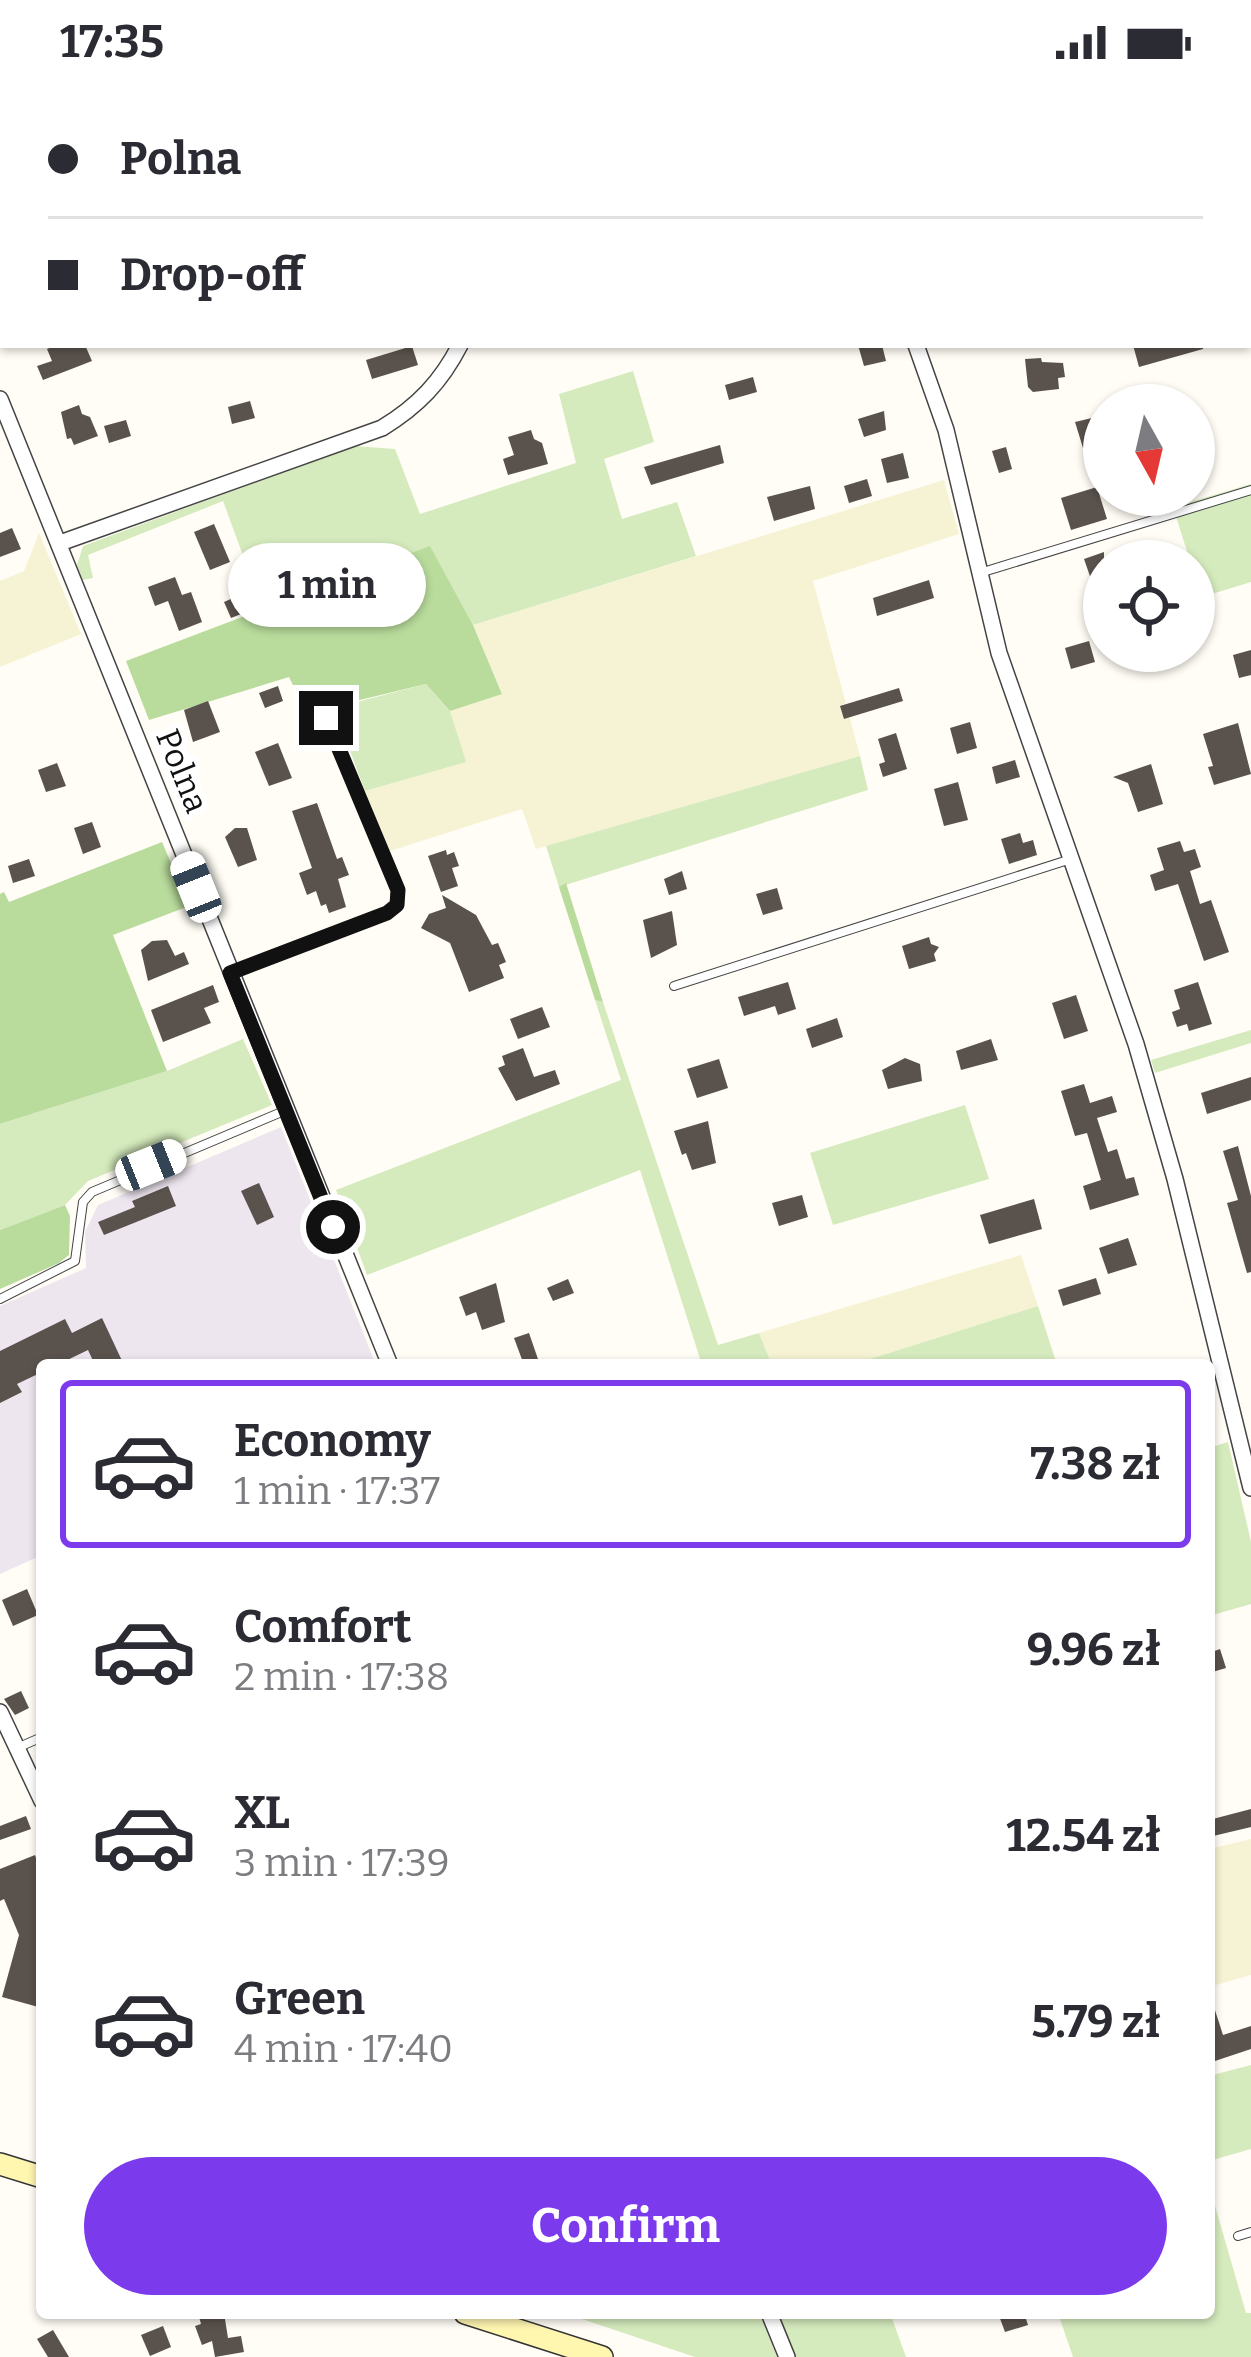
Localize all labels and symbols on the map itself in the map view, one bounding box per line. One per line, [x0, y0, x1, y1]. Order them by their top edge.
north arrow [1083, 384, 1215, 516]
callout: 1 min [227, 544, 425, 628]
route end [299, 691, 353, 745]
street label: Polna [147, 723, 217, 819]
car [166, 847, 226, 927]
car [111, 1135, 191, 1195]
route start [306, 1200, 360, 1254]

